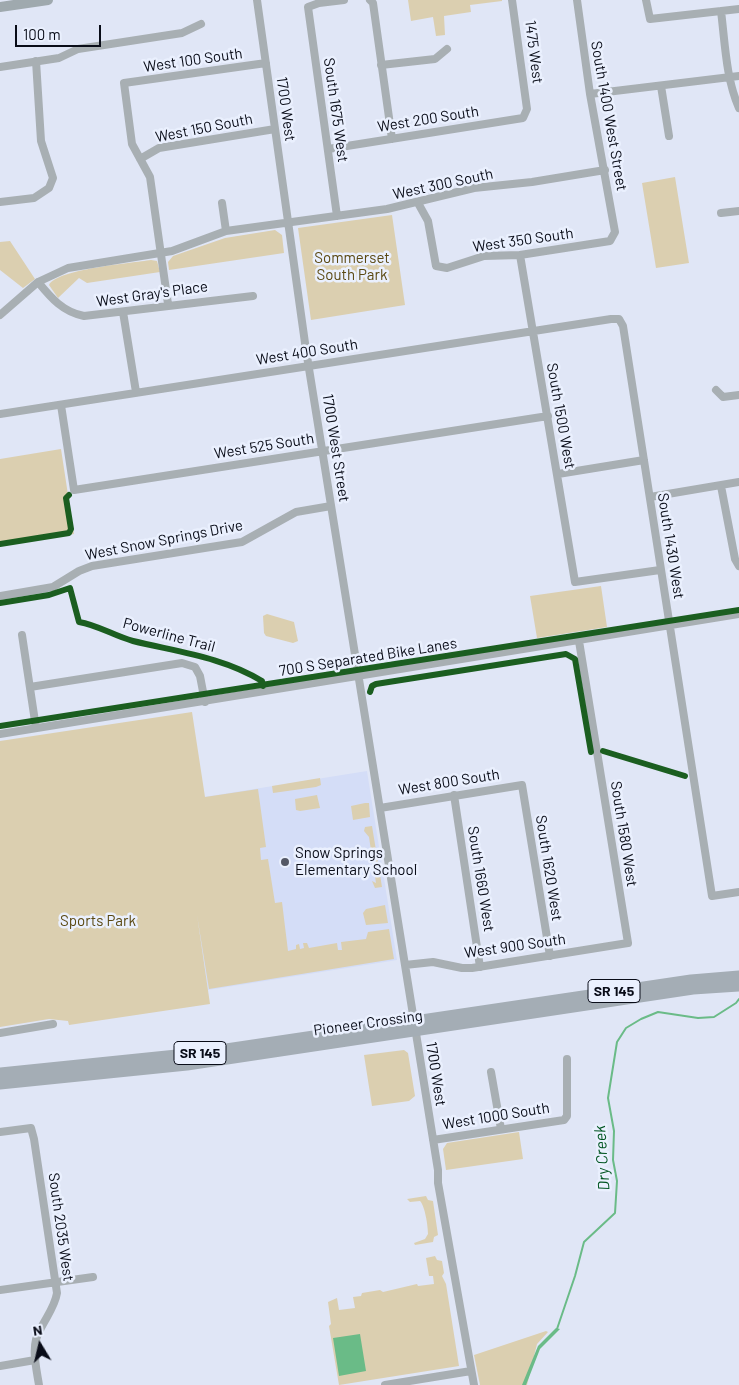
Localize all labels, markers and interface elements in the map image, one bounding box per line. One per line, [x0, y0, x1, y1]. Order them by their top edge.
scale bar [18, 15, 104, 47]
street label: 1475 West [521, 19, 547, 85]
text: 100 m [23, 25, 61, 43]
street label: South 1400 West Street [587, 40, 631, 192]
street label: West 100 South [142, 44, 244, 76]
street label: South 1675 West [320, 57, 352, 163]
street label: 1700 West [273, 75, 299, 143]
street label: West 200 South [376, 102, 480, 136]
street label: West 150 South [154, 110, 254, 146]
street label: West 300 South [391, 165, 495, 203]
street label: West 350 South [472, 224, 574, 256]
park label: Sommerset South Park [314, 249, 390, 284]
street label: West Gray's Place [95, 277, 209, 311]
street label: West 400 South [255, 335, 359, 369]
street label: South 1500 West [543, 362, 579, 470]
street label: 1700 West Street [319, 393, 353, 503]
street label: West 525 South [213, 429, 315, 463]
street label: South 1430 West [654, 492, 688, 600]
street label: West Snow Springs Drive [84, 516, 244, 564]
street label: Powerline Trail [121, 614, 217, 656]
street label: 700 S Separated Bike Lanes [278, 634, 458, 680]
street label: West 800 South [397, 765, 501, 799]
street label: South 1580 West [607, 780, 641, 888]
street label: South 1620 West [532, 814, 566, 922]
street label: South 1660 West [464, 825, 498, 933]
place label: Snow Springs Elementary School [295, 844, 417, 879]
marker: Snow Springs Elementary School [279, 856, 291, 868]
park label: Sports Park [60, 912, 136, 930]
street label: West 900 South [463, 930, 567, 962]
road number: SR 145 [588, 979, 640, 1002]
street label: Pioneer Crossing [312, 1006, 424, 1040]
street label: 1700 West [422, 1040, 450, 1108]
road number: SR 145 [174, 1042, 226, 1064]
street label: West 1000 South [441, 1099, 551, 1133]
water label: Dry Creek [590, 1125, 614, 1191]
street label: South 2035 West [44, 1172, 78, 1282]
north arrow [15, 1320, 65, 1370]
text: N [32, 1321, 44, 1339]

